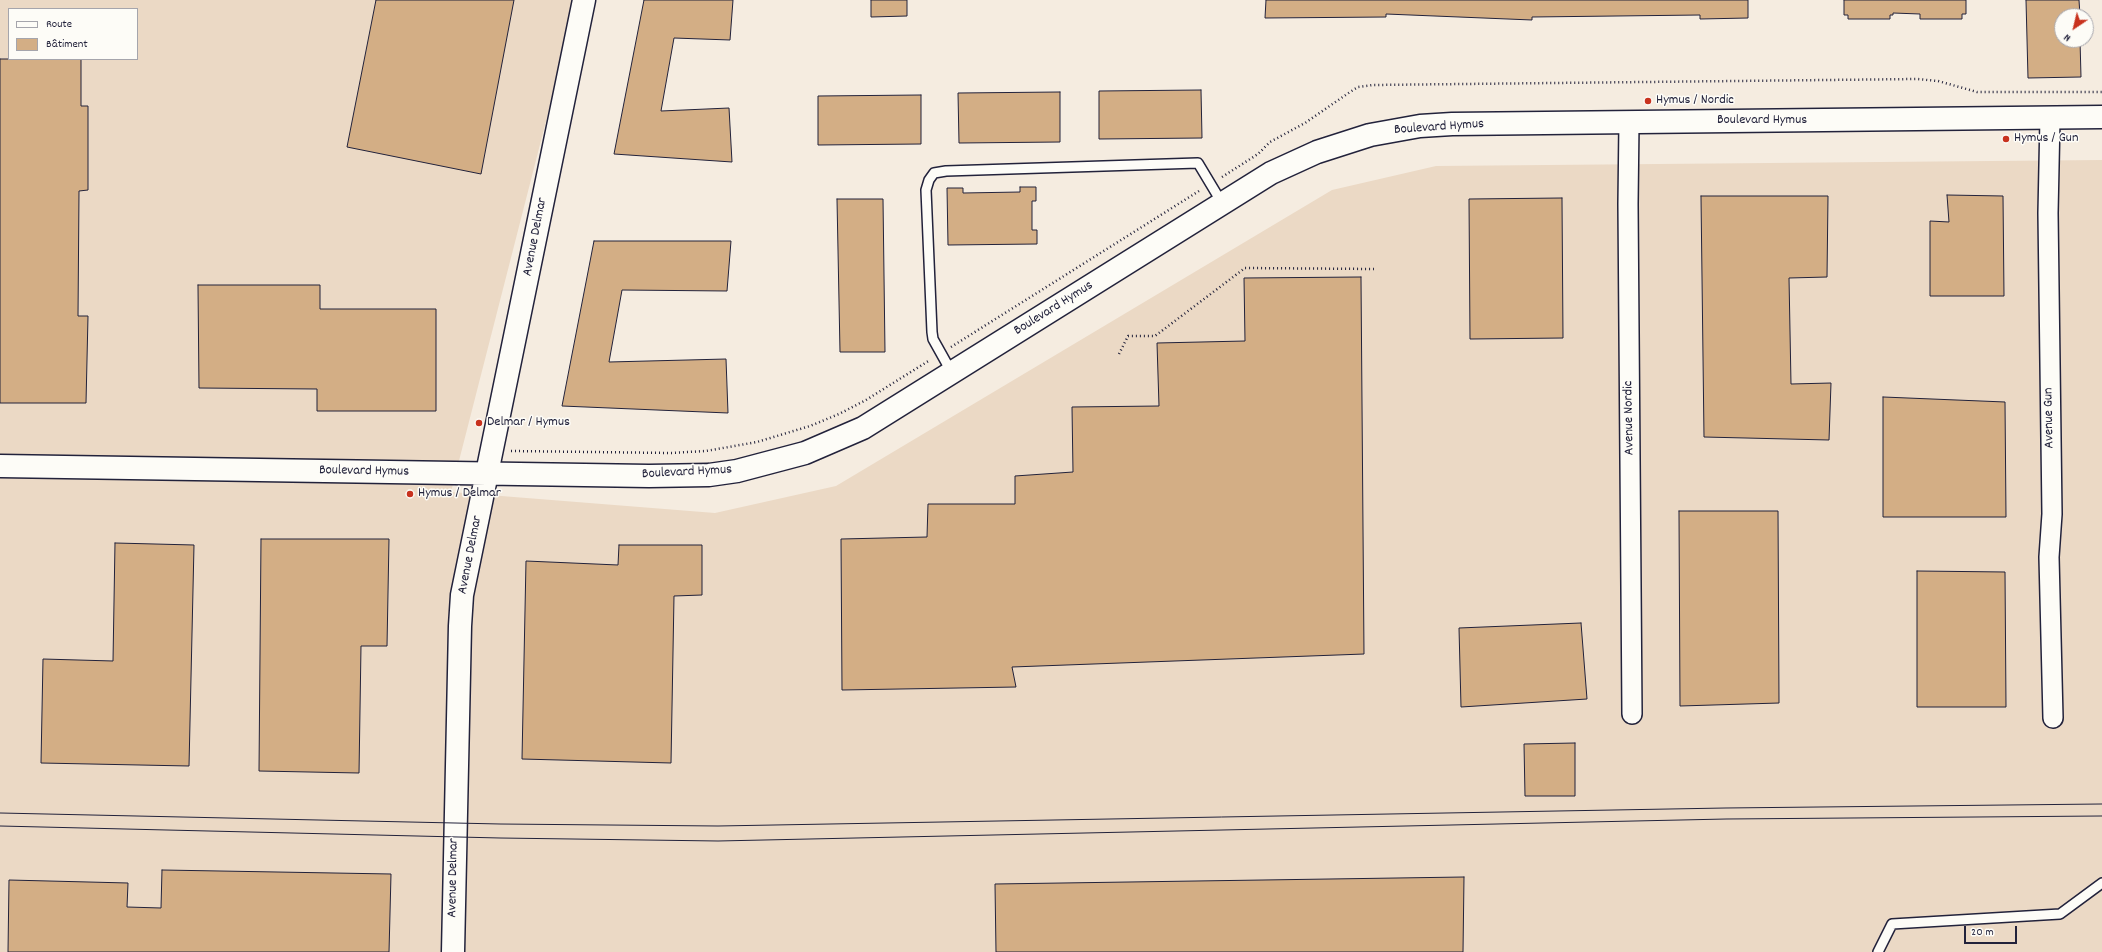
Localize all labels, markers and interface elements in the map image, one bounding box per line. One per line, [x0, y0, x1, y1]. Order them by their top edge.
legend [8, 8, 138, 60]
north arrow [2054, 8, 2094, 48]
text: Route [46, 16, 72, 33]
text: N [2061, 29, 2075, 45]
text: Bâtiment [46, 36, 88, 53]
place label: Hymus / Nordic [1656, 93, 1734, 109]
marker: Hymus / Nordic [1643, 96, 1653, 106]
street label: Boulevard Hymus [1717, 113, 1807, 129]
street label: Boulevard Hymus [1393, 116, 1485, 140]
place label: Hymus / Gun [2014, 131, 2078, 147]
marker: Hymus / Gun [2001, 134, 2011, 144]
street label: Avenue Delmar [520, 196, 552, 278]
street label: Boulevard Hymus [1011, 278, 1097, 340]
street label: Avenue Nordic [1621, 381, 1639, 455]
street label: Avenue Gun [2041, 387, 2059, 449]
place label: Delmar / Hymus [487, 415, 570, 431]
marker: Delmar / Hymus [474, 418, 484, 428]
street label: Boulevard Hymus [642, 462, 732, 484]
street label: Boulevard Hymus [319, 463, 409, 481]
place label: Hymus / Delmar [418, 486, 501, 502]
marker: Hymus / Delmar [405, 489, 415, 499]
street label: Avenue Delmar [455, 514, 487, 596]
street label: Avenue Delmar [445, 838, 463, 918]
scale bar [1966, 918, 2019, 944]
text: 20 m [1971, 924, 1994, 941]

